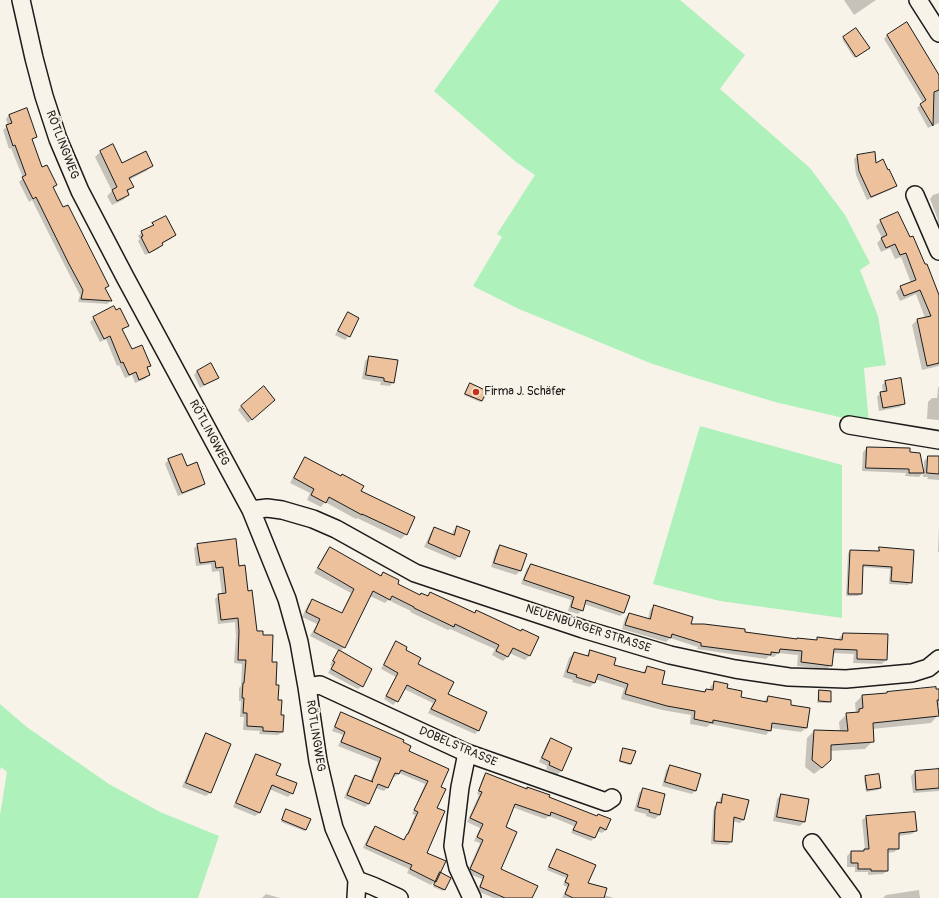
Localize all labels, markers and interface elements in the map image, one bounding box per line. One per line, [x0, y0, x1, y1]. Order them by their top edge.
street label: RÖTLINGWEG [42, 109, 82, 181]
place label: Firma J. Schäfer [484, 385, 566, 399]
marker: Firma J. Schäfer [471, 387, 481, 397]
street label: RÖTLINGWEG [186, 398, 232, 468]
street label: NEUENBÜRGER STRASSE [523, 602, 653, 656]
street label: RÖTLINGWEG [302, 699, 328, 773]
street label: DOBELSTRASSE [417, 724, 499, 770]

